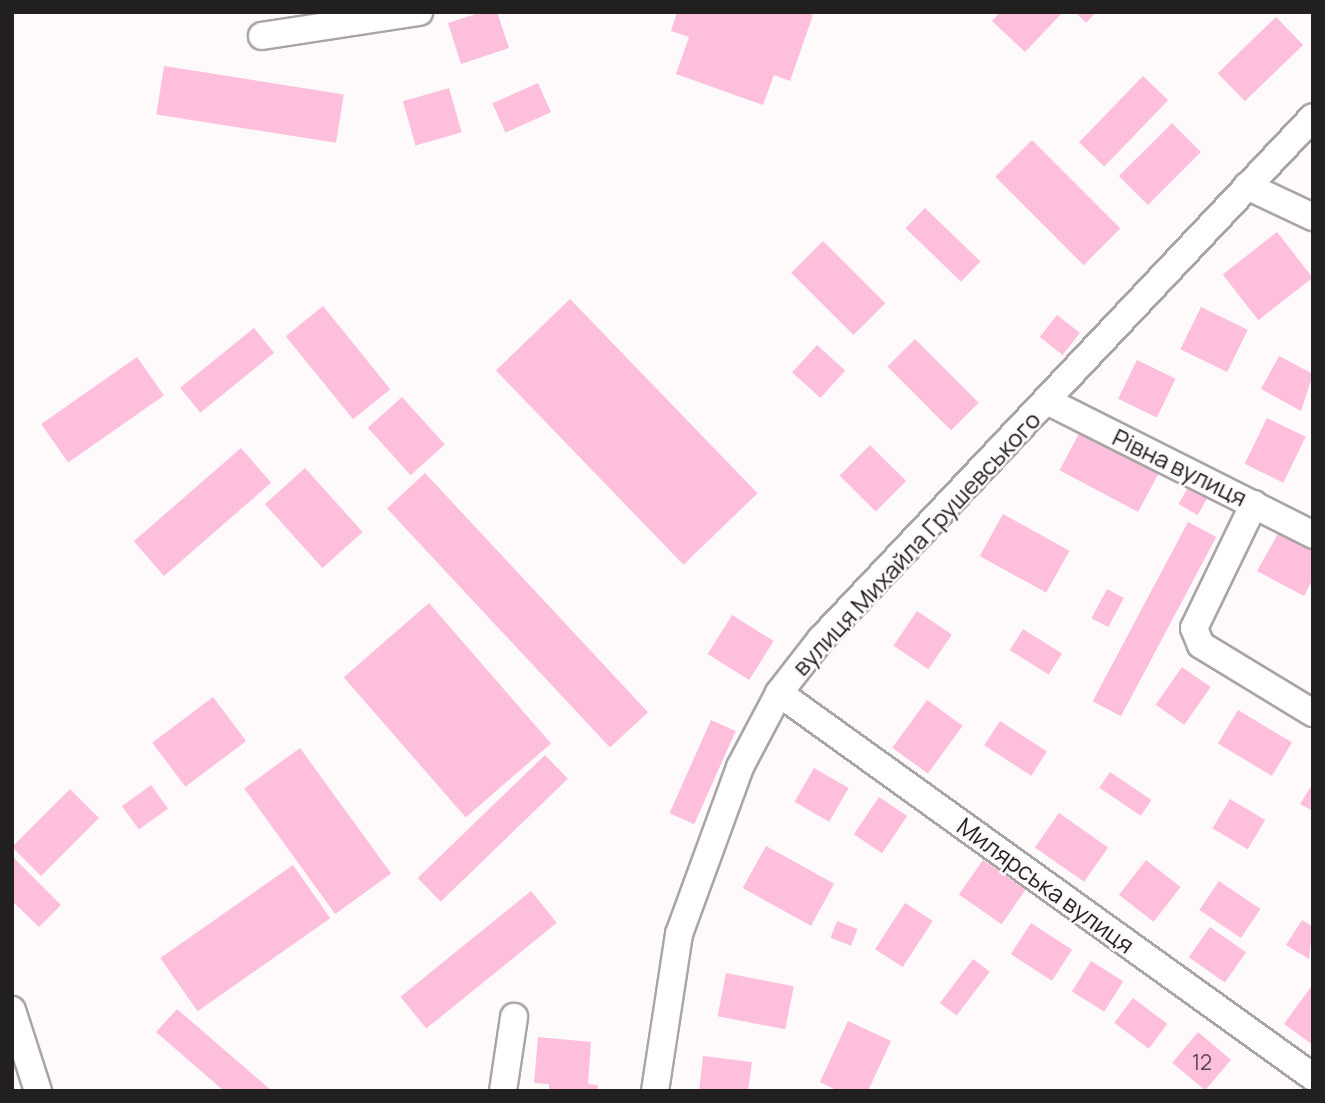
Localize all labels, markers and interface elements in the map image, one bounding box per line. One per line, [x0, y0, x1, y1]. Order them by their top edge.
street label: вулиця Михайла Грушевського [786, 405, 1046, 681]
street label: Рівна вулиця [1108, 422, 1252, 512]
street label: Милярська вулиця [952, 811, 1140, 959]
house number: 12 [1192, 1049, 1212, 1075]

